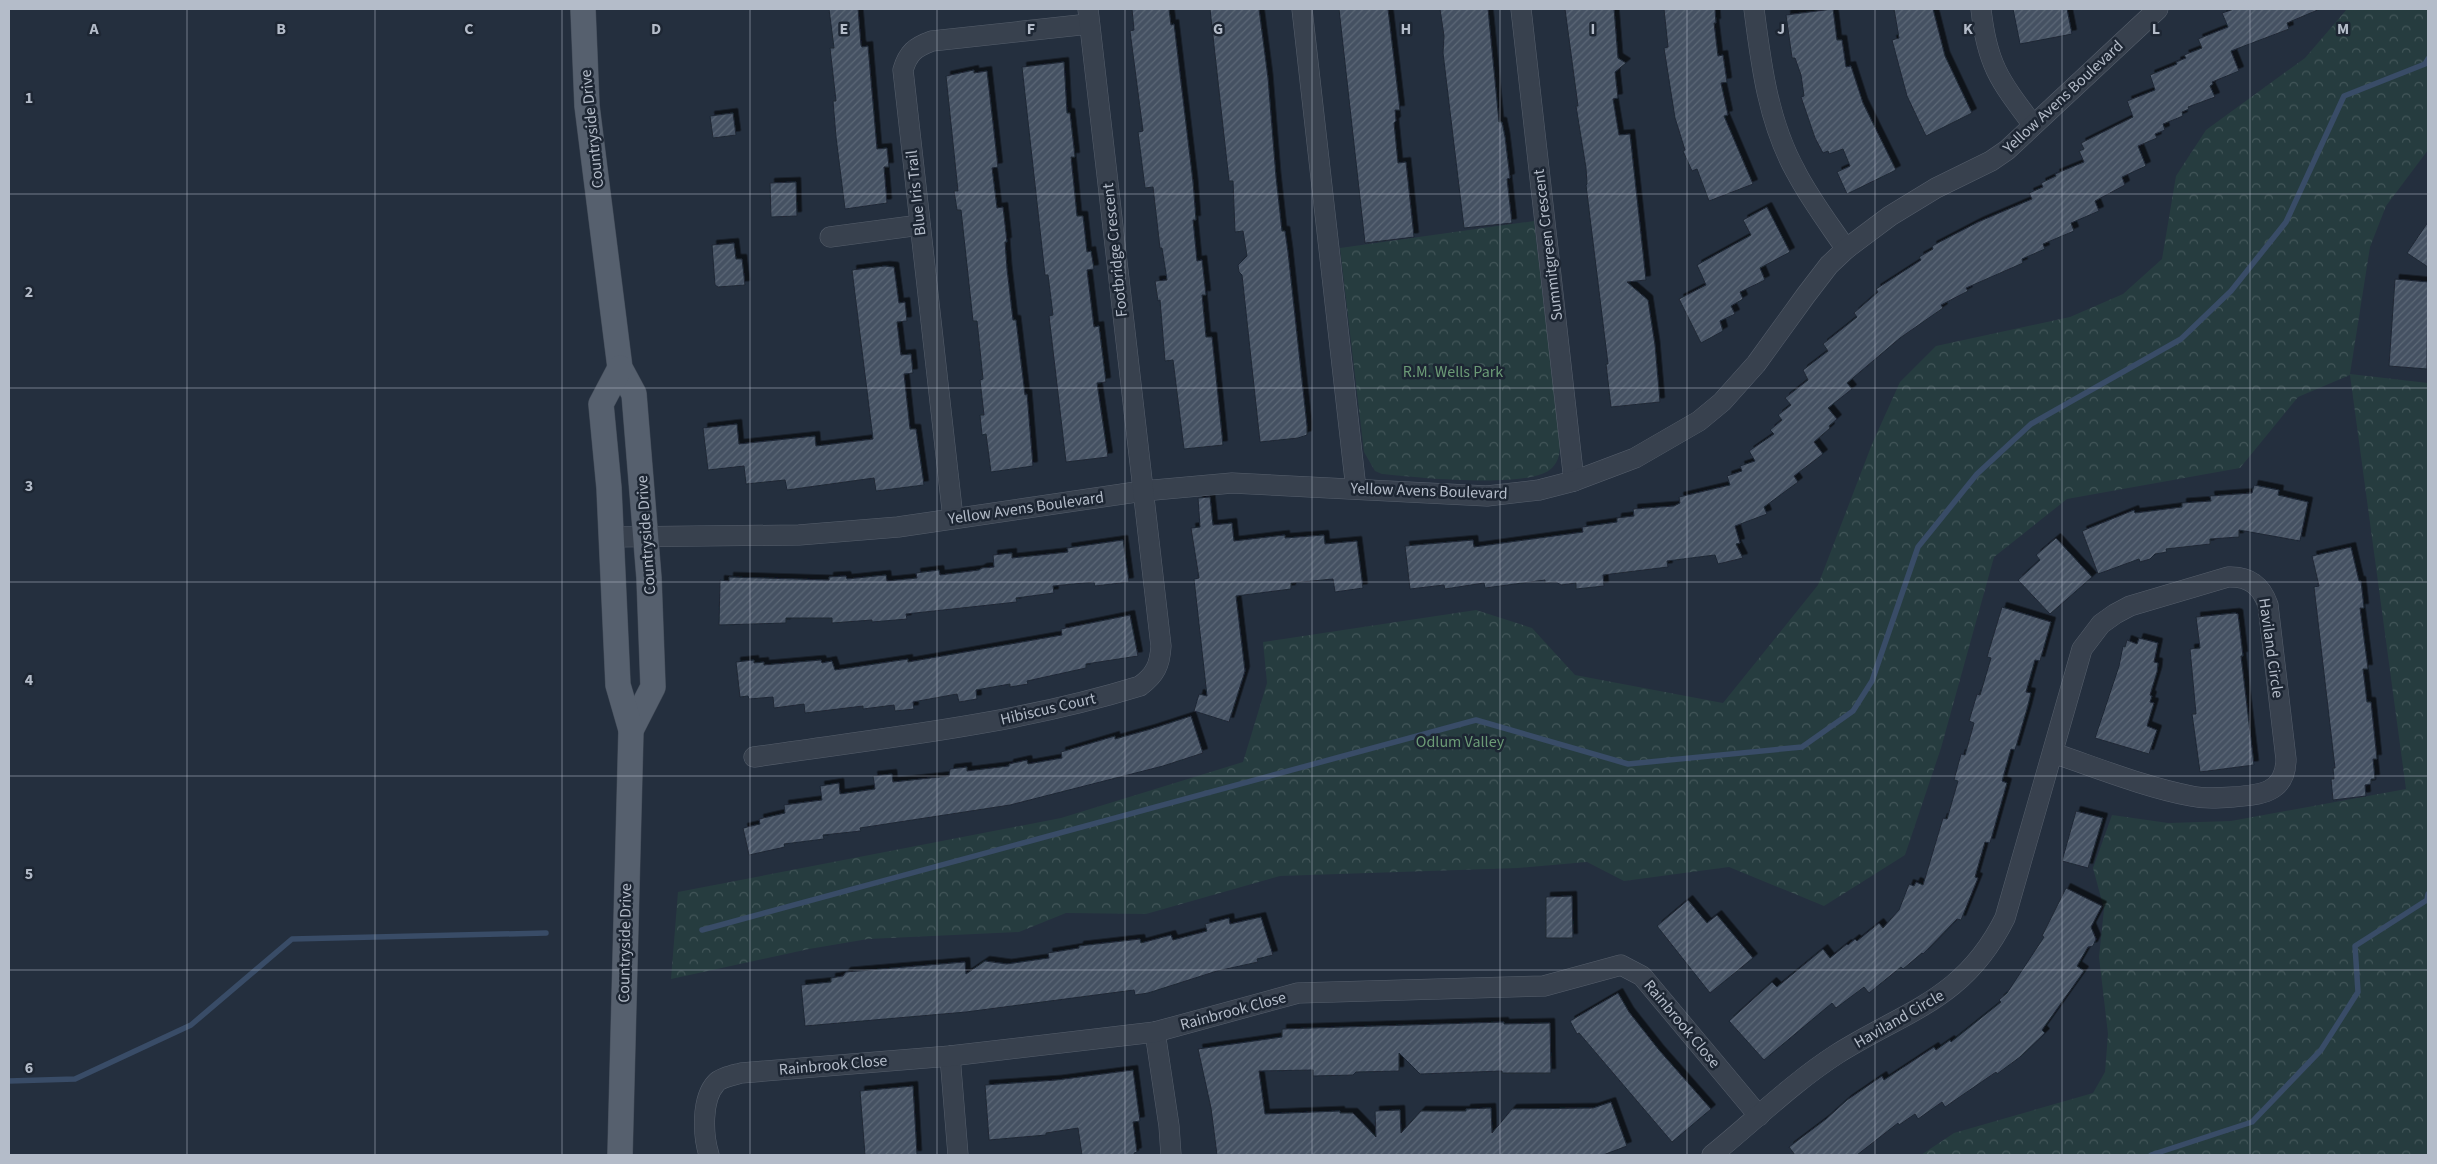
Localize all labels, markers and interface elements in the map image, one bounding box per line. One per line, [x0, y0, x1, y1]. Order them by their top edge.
text: A [88, 18, 99, 40]
text: B [276, 18, 286, 40]
text: C [464, 18, 474, 40]
text: D [651, 18, 661, 40]
text: E [840, 18, 848, 40]
text: F [1027, 18, 1035, 40]
text: G [1213, 18, 1223, 40]
text: H [1401, 18, 1411, 40]
text: I [1591, 18, 1595, 40]
text: J [1777, 18, 1785, 40]
text: K [1963, 18, 1973, 40]
text: L [2152, 18, 2160, 40]
text: M [2337, 18, 2349, 40]
street label: Yellow Avens Boulevard [1997, 35, 2128, 159]
street label: Countryside Drive [575, 68, 609, 190]
text: 1 [25, 87, 33, 109]
street label: Blue Iris Trail [901, 149, 931, 237]
street label: Summitgreen Crescent [1528, 167, 1568, 322]
street label: Footbridge Crescent [1097, 181, 1133, 318]
text: 2 [25, 281, 33, 303]
park label: R.M. Wells Park [1403, 361, 1503, 383]
text: 3 [25, 475, 33, 497]
street label: Countryside Drive [631, 475, 661, 595]
street label: Yellow Avens Boulevard [1349, 477, 1508, 505]
street label: Yellow Avens Boulevard [946, 486, 1105, 530]
street label: Haviland Circle [2253, 597, 2289, 699]
text: 4 [25, 669, 34, 691]
street label: Hibiscus Court [998, 687, 1098, 731]
park label: Odlum Valley [1416, 731, 1505, 753]
text: 5 [25, 863, 33, 885]
street label: Countryside Drive [613, 883, 637, 1003]
street label: Rainbrook Close [1639, 975, 1725, 1073]
street label: Haviland Circle [1850, 984, 1948, 1054]
street label: Rainbrook Close [1178, 986, 1289, 1036]
street label: Rainbrook Close [778, 1049, 888, 1081]
text: 6 [25, 1057, 33, 1079]

